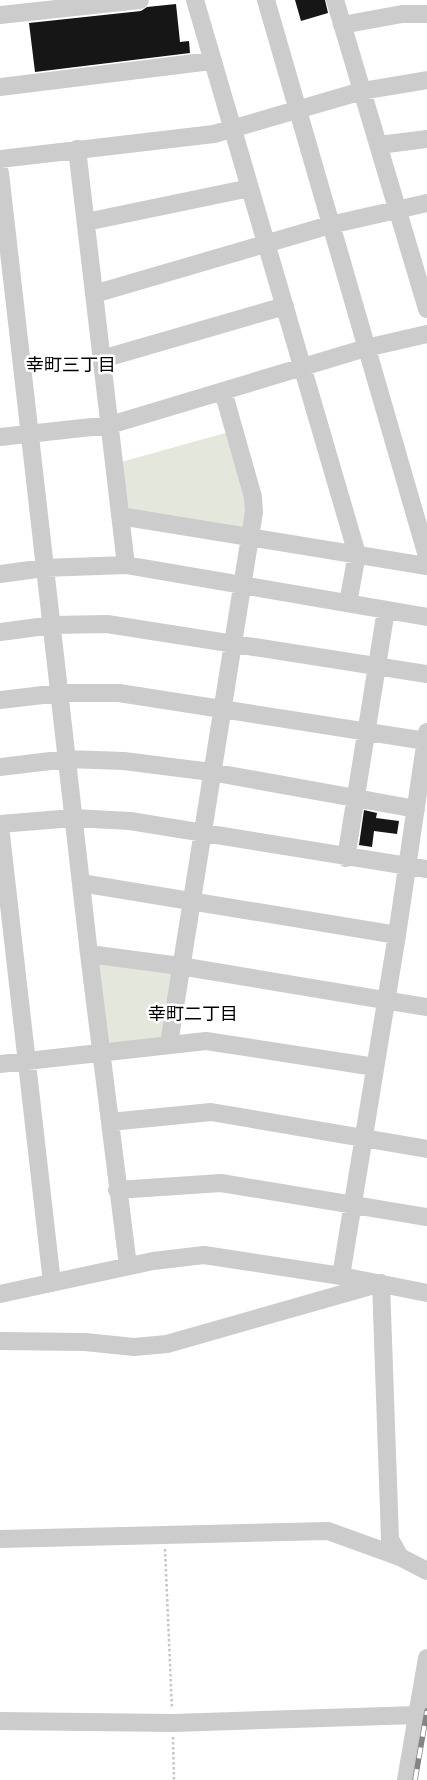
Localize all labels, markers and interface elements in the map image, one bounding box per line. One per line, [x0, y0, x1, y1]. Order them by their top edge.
district label: 幸町三丁目 [26, 355, 116, 375]
district label: 幸町二丁目 [148, 1004, 238, 1024]

